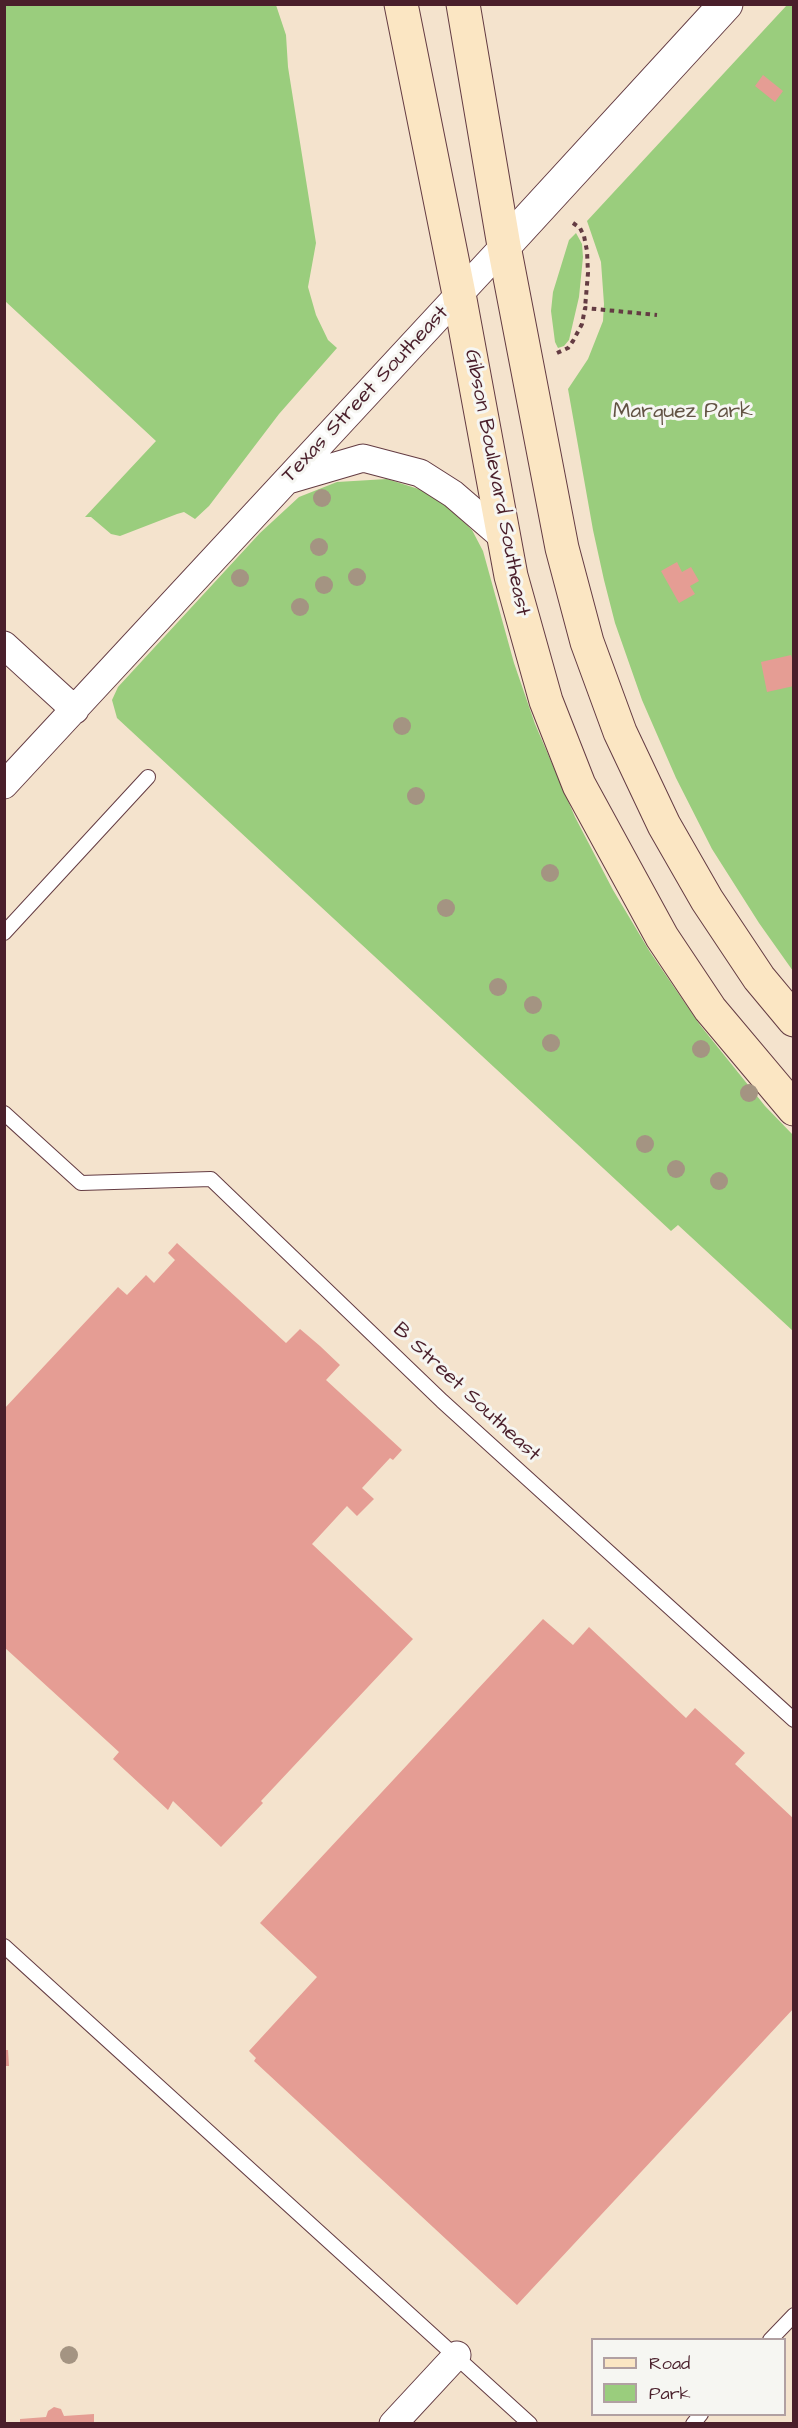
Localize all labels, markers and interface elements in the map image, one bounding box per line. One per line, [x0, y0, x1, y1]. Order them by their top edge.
street label: Texas Street Southeast [277, 301, 455, 489]
street label: Gibson Boulevard Southeast [458, 348, 534, 618]
park label: Marquez Park [613, 400, 753, 426]
street label: B Street Southeast [387, 1318, 545, 1468]
legend [591, 2338, 786, 2416]
text: Road [649, 2351, 690, 2376]
text: Park [649, 2381, 691, 2406]

